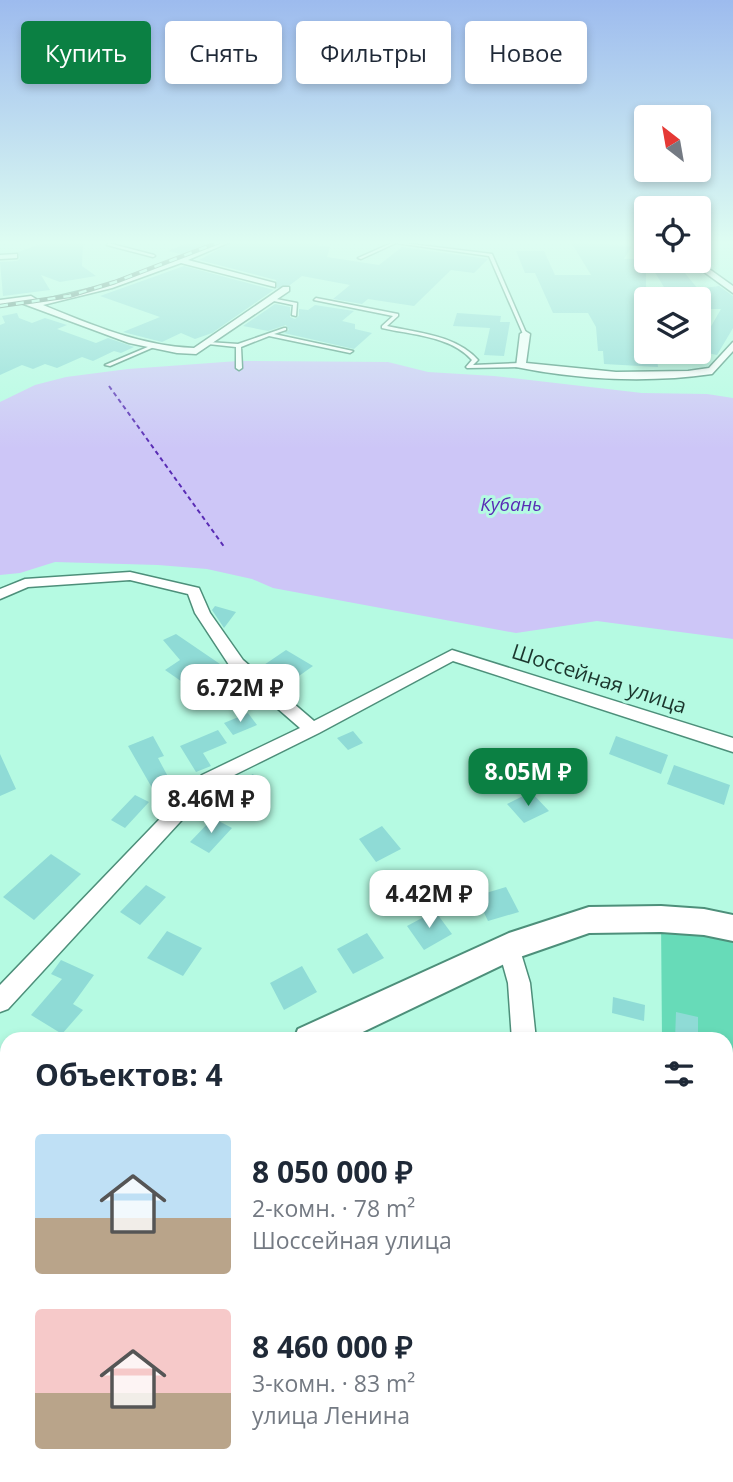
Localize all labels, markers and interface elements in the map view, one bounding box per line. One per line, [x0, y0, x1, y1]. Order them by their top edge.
chip: Купить [21, 21, 151, 84]
chip: Снять [165, 21, 282, 84]
chip: Фильтры [296, 21, 451, 84]
chip: Новое [465, 21, 587, 84]
north arrow [634, 105, 710, 182]
map controls [634, 105, 711, 364]
button: locate [634, 196, 711, 273]
button: layers [634, 287, 711, 364]
water label: Кубань [480, 491, 542, 517]
street label: Шоссейная улица [508, 637, 690, 720]
pin: 6.72M ₽ [175, 664, 305, 724]
text: 6.72M ₽ [196, 671, 284, 703]
pin: 8.05M ₽ [463, 748, 593, 808]
text: 8.05M ₽ [484, 755, 572, 787]
pin: 8.46M ₽ [146, 776, 276, 835]
text: 8.46M ₽ [167, 782, 255, 814]
pin: 4.42M ₽ [364, 870, 494, 930]
text: 4.42M ₽ [385, 877, 473, 909]
text: Объектов: 4 [35, 1054, 223, 1095]
icon: filters [660, 1055, 698, 1093]
text: 8 050 000 ₽ [252, 1151, 413, 1192]
icon: home [91, 1162, 175, 1246]
text: 2-комн. · 78 m² [252, 1192, 415, 1224]
text: Шоссейная улица [252, 1224, 452, 1256]
text: 8 460 000 ₽ [252, 1326, 413, 1367]
icon: home [91, 1337, 175, 1421]
text: 3-комн. · 83 m² [252, 1367, 415, 1399]
text: улица Ленина [252, 1399, 410, 1431]

